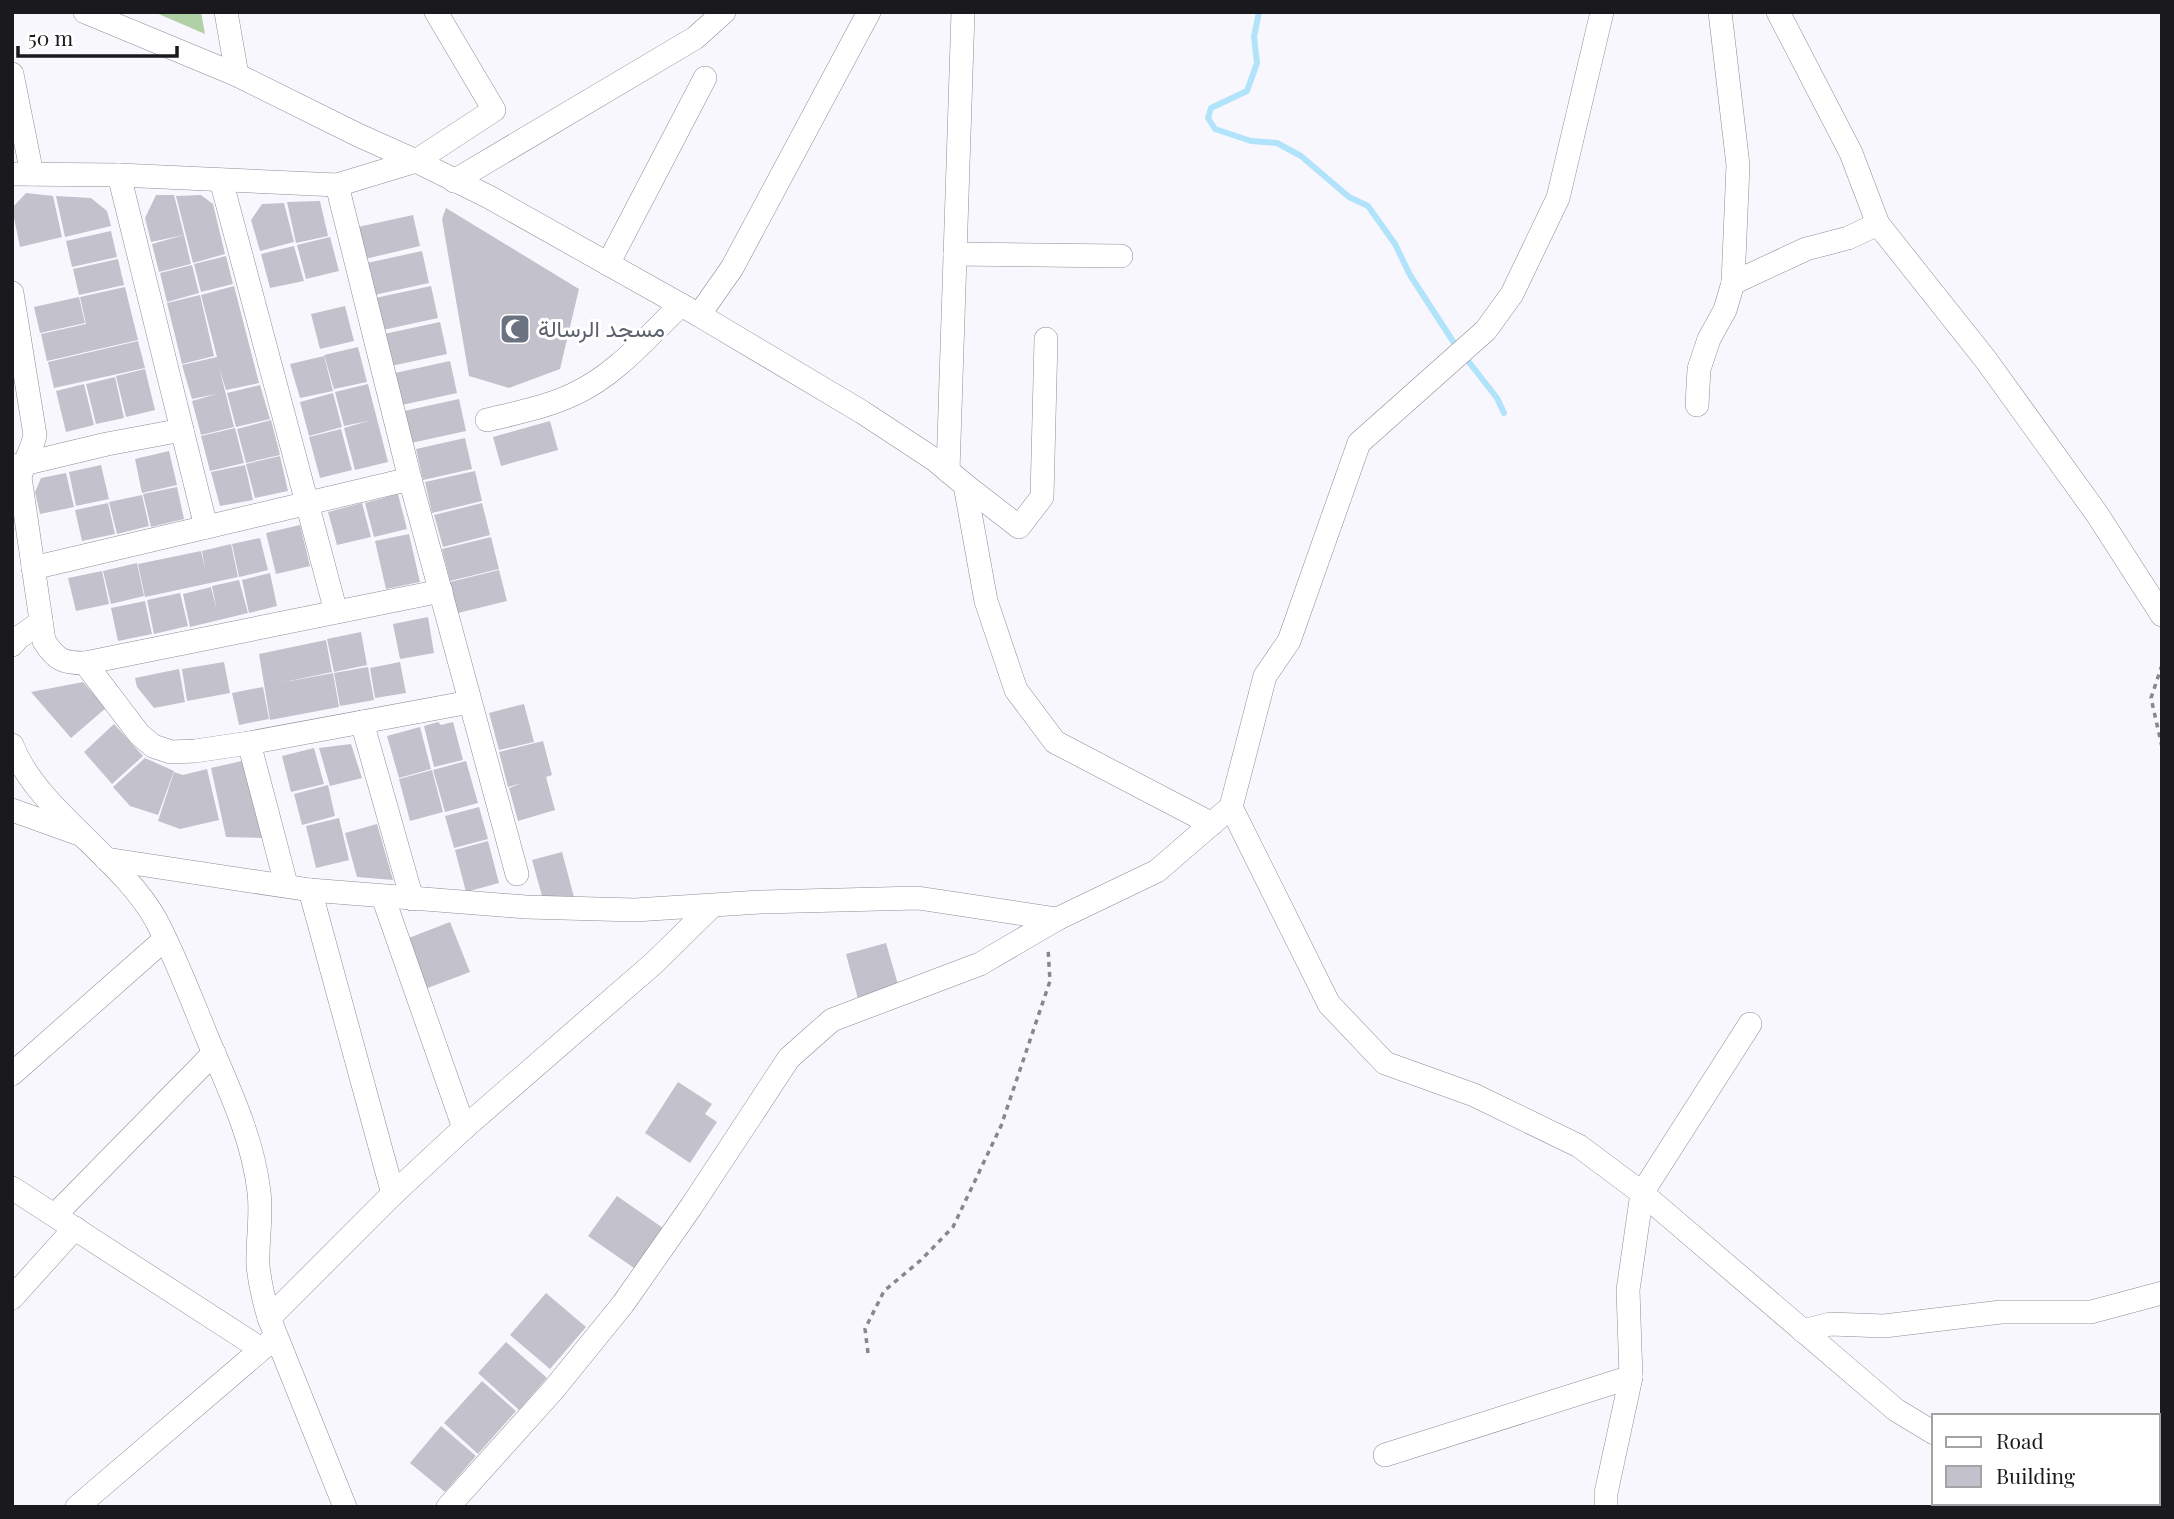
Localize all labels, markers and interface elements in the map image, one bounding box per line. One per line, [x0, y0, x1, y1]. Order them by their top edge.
scale bar [18, 14, 177, 58]
text: 50 m [28, 23, 74, 51]
mosque icon: مسجد الرسالة [498, 312, 532, 346]
place label: مسجد الرسالة [538, 312, 665, 344]
legend [1932, 1414, 2160, 1505]
text: Road [1996, 1426, 2044, 1454]
text: Building [1996, 1461, 2075, 1489]

